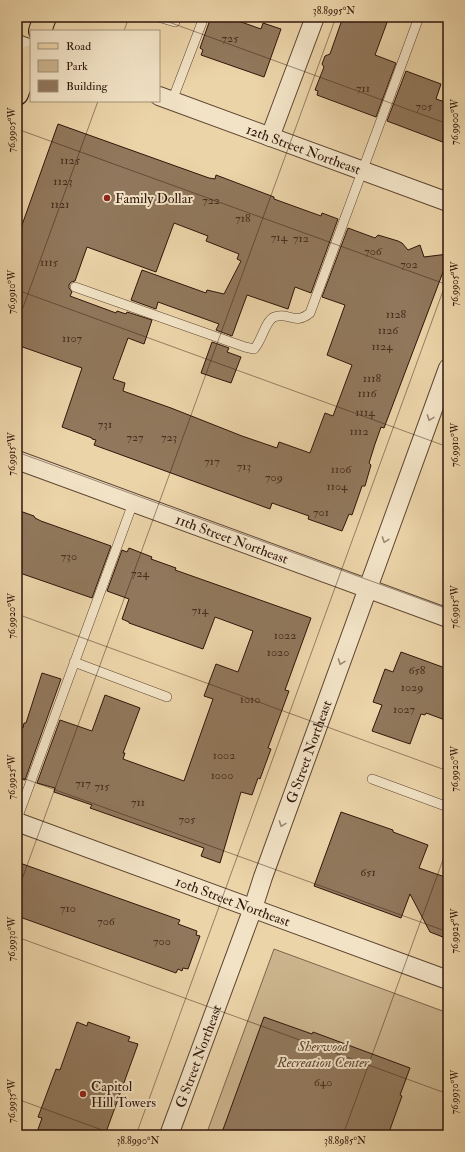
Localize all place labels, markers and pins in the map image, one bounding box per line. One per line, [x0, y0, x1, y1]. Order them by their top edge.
place label: Family Dollar [115, 190, 193, 208]
marker: Family Dollar [102, 193, 112, 203]
place label: Capitol Hill Towers [91, 1078, 156, 1111]
marker: Capitol Hill Towers [78, 1089, 88, 1099]

